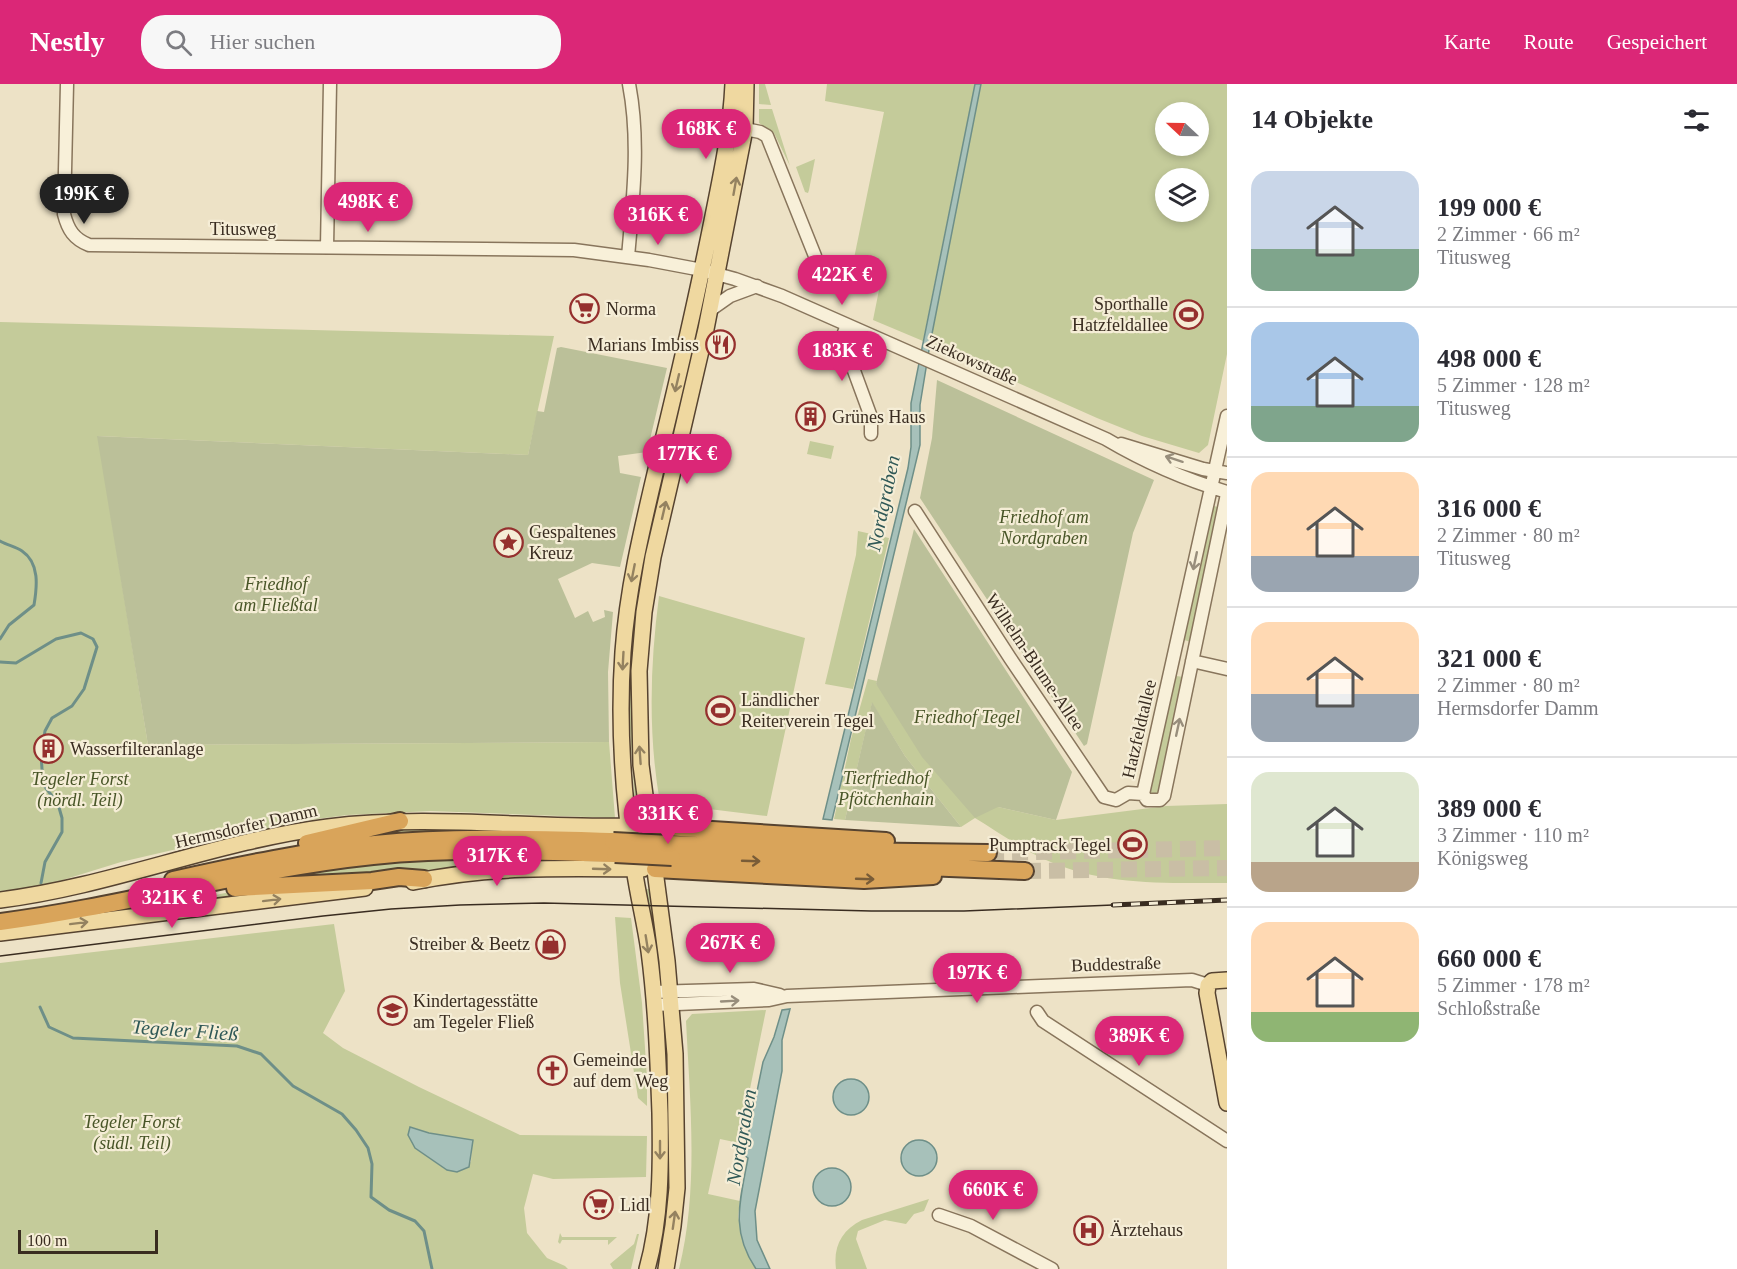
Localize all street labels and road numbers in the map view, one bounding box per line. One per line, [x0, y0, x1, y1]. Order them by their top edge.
street label: Titusweg [210, 219, 276, 239]
street label: Ziekowstraße [923, 331, 1021, 389]
street label: Wilhelm-Blume-Allee [982, 590, 1088, 734]
street label: Hatzfeldtallee [1118, 678, 1160, 780]
street label: Hermsdorfer Damm [173, 800, 319, 852]
street label: Buddestraße [1071, 952, 1161, 976]

